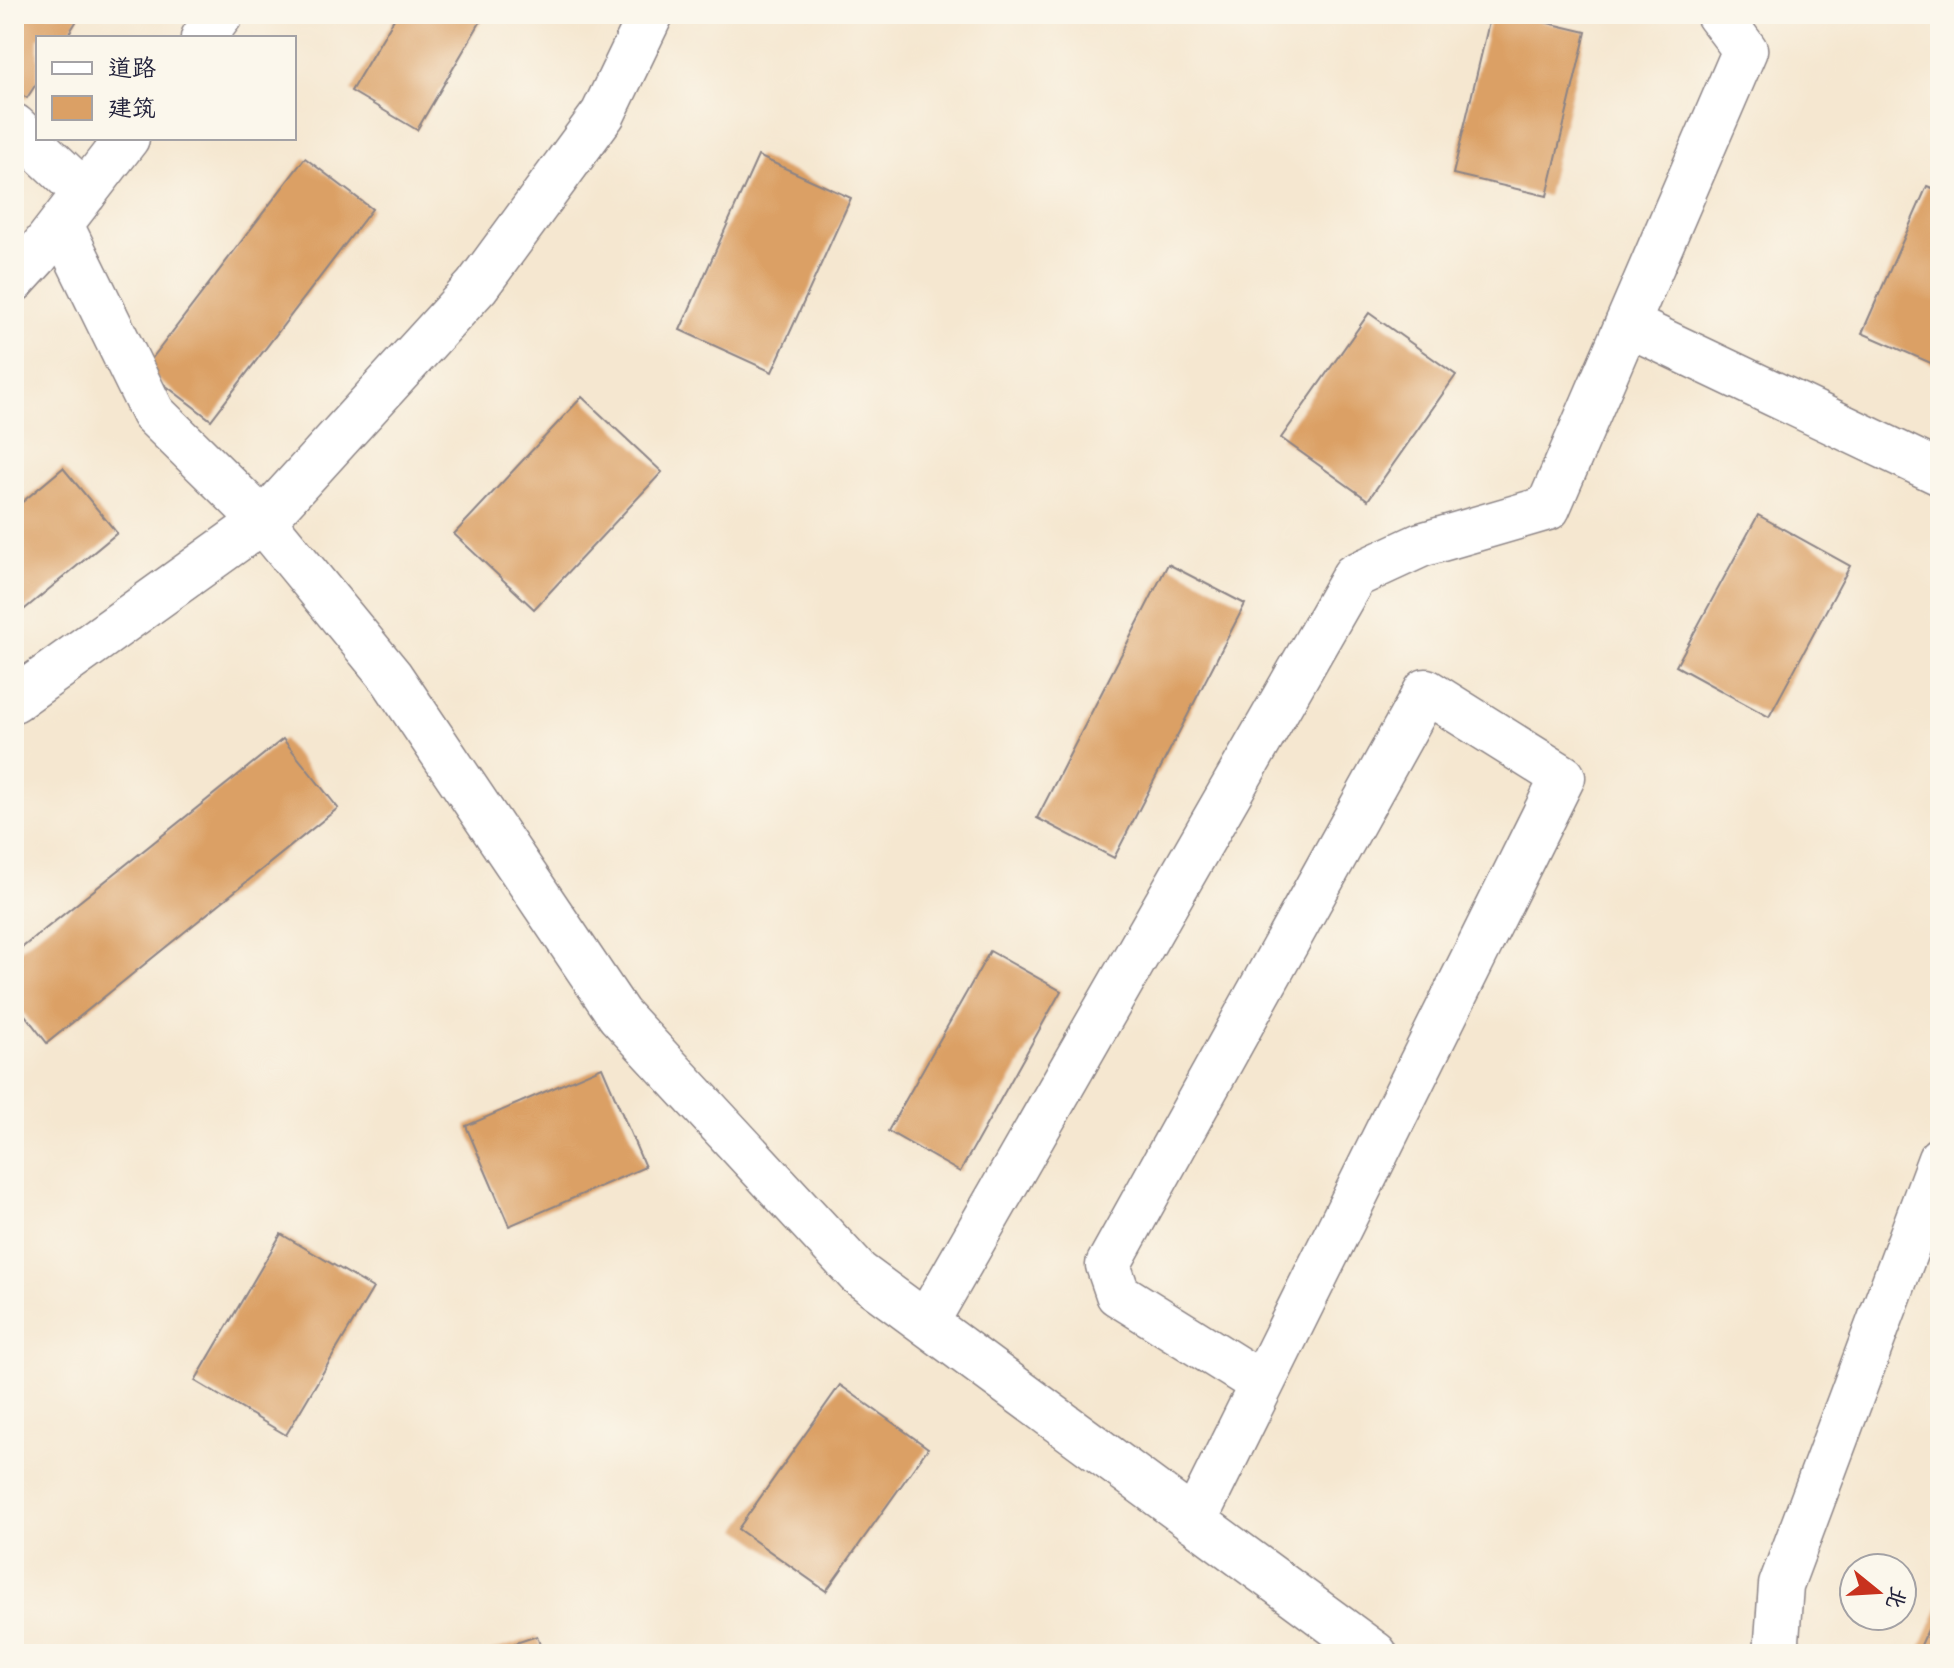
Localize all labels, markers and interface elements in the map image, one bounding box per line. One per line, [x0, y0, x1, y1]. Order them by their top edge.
legend [36, 36, 296, 140]
text: 道路 [108, 54, 156, 83]
text: 建筑 [108, 94, 156, 123]
north arrow [1838, 1552, 1918, 1632]
text: 北 [1879, 1583, 1912, 1612]

